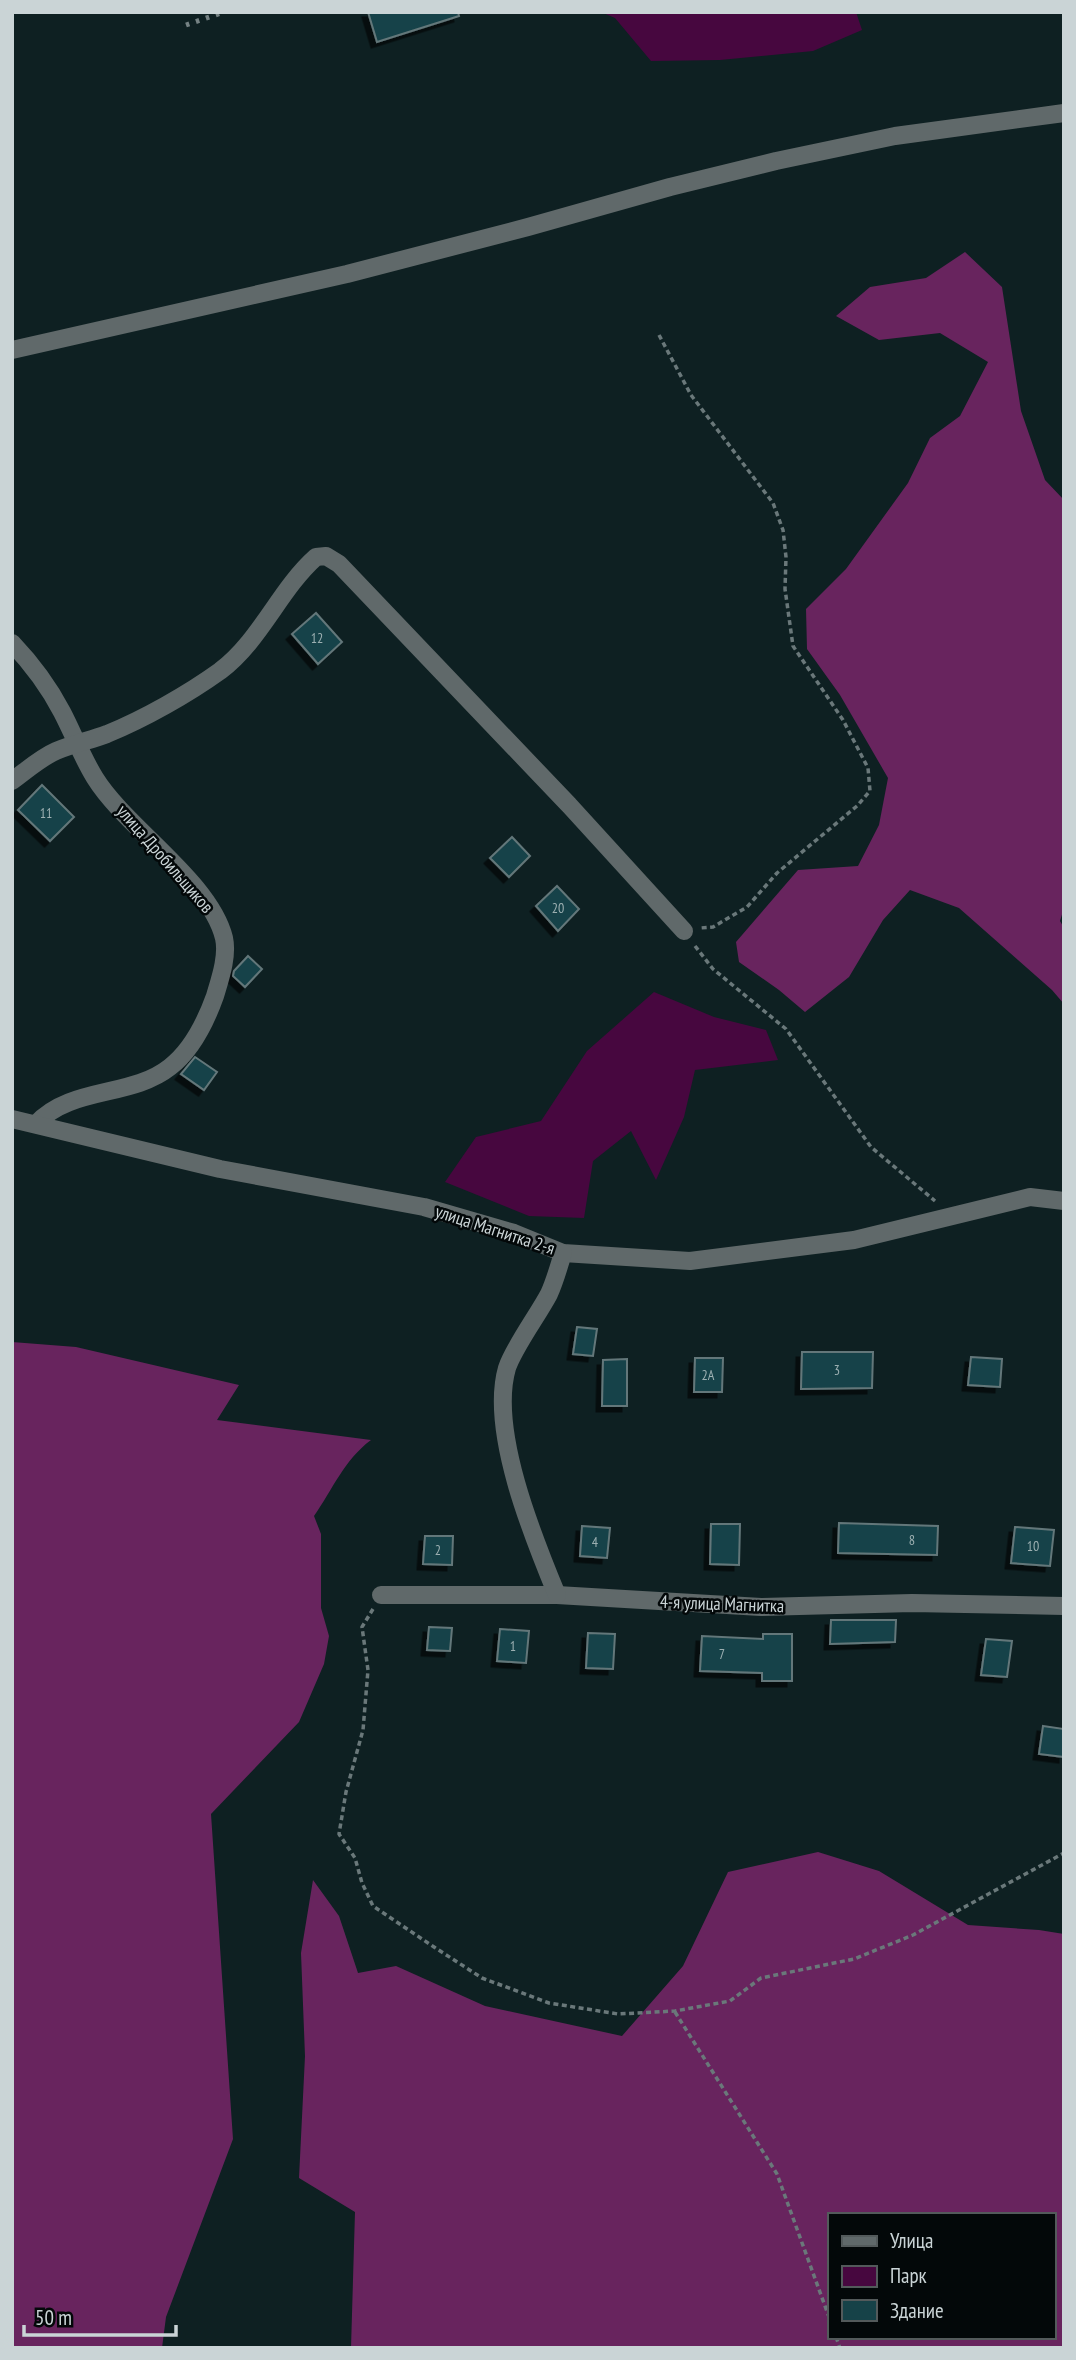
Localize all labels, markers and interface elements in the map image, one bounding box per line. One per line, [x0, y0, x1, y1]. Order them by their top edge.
house number: 12 [311, 629, 323, 647]
street label: улица Дробильщиков [112, 800, 219, 918]
house number: 11 [40, 804, 52, 822]
house number: 20 [552, 899, 564, 917]
street label: улица Магнитка 2-я [432, 1199, 558, 1260]
house number: 3 [834, 1361, 840, 1379]
house number: 2А [702, 1366, 715, 1384]
house number: 8 [909, 1531, 915, 1549]
house number: 4 [592, 1533, 599, 1551]
house number: 10 [1027, 1537, 1039, 1555]
house number: 2 [435, 1541, 441, 1559]
street label: 4-я улица Магнитка [659, 1590, 785, 1617]
house number: 1 [510, 1637, 516, 1655]
house number: 7 [719, 1645, 725, 1663]
legend [828, 2213, 1055, 2339]
text: Улица [890, 2227, 933, 2254]
text: Парк [890, 2262, 927, 2289]
scale bar [24, 2294, 177, 2338]
text: Здание [890, 2297, 944, 2324]
text: 50 m [35, 2304, 72, 2331]

